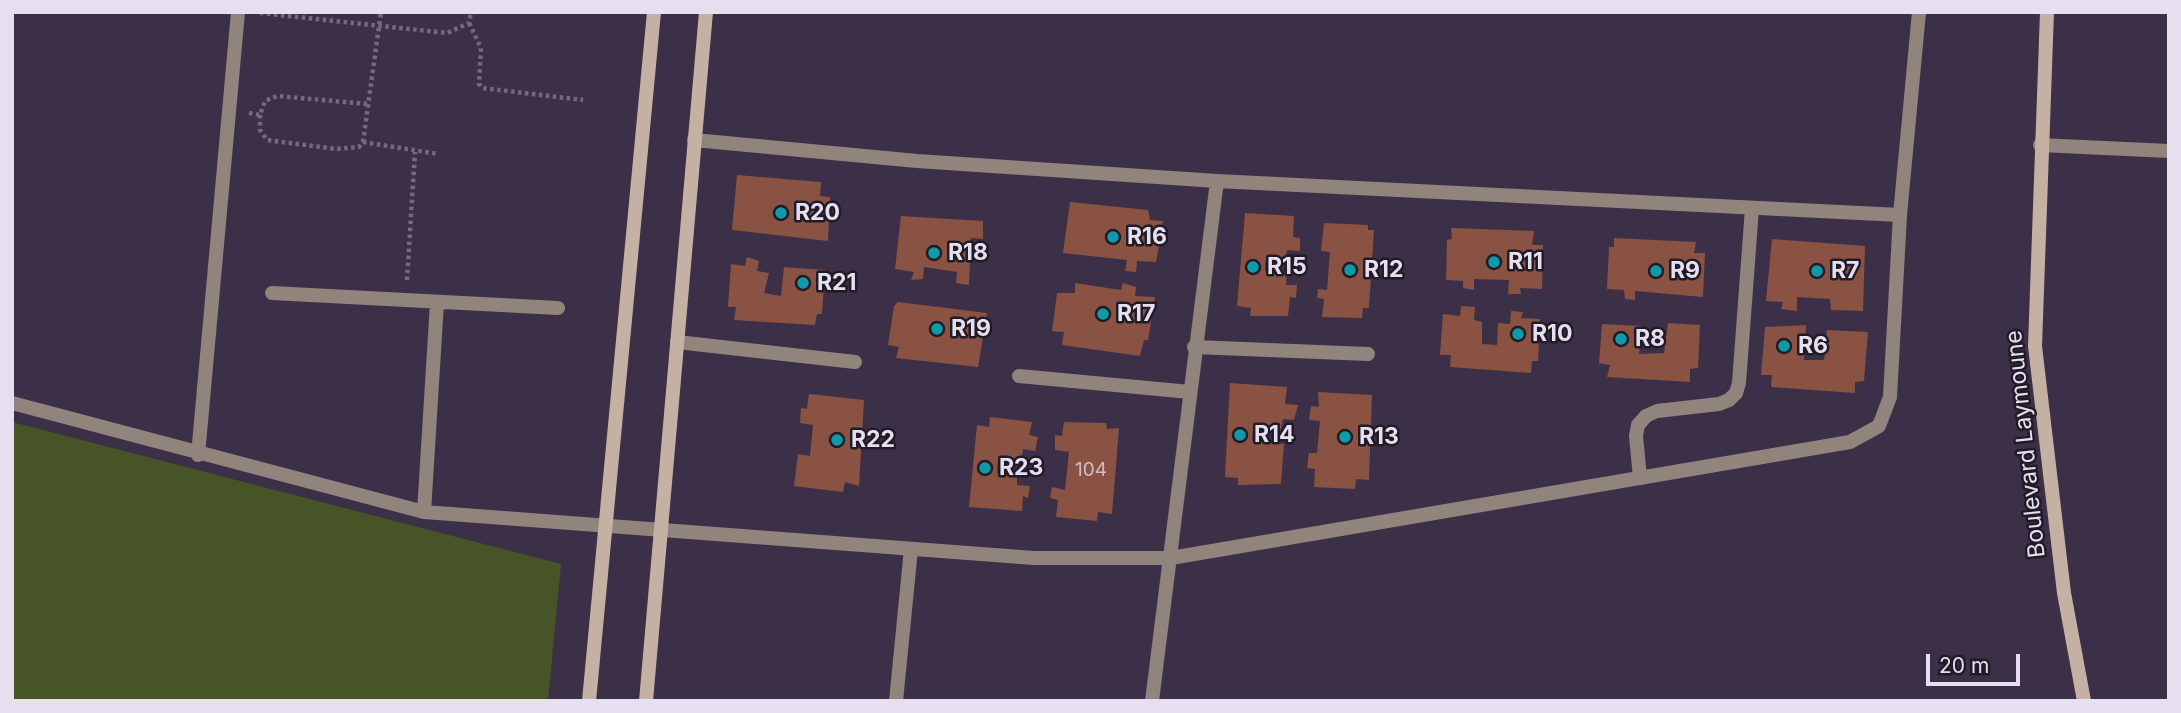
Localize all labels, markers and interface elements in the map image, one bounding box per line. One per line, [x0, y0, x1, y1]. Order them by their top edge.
place label: R20 [795, 199, 840, 227]
marker: R20 [773, 205, 789, 221]
place label: R16 [1127, 223, 1167, 251]
marker: R16 [1105, 229, 1121, 245]
place label: R18 [948, 239, 988, 267]
marker: R18 [926, 245, 942, 261]
place label: R11 [1508, 248, 1543, 276]
place label: R15 [1267, 253, 1307, 281]
marker: R11 [1486, 254, 1502, 270]
place label: R12 [1364, 256, 1404, 284]
place label: R9 [1670, 257, 1700, 285]
place label: R7 [1831, 257, 1859, 285]
marker: R15 [1245, 259, 1261, 275]
marker: R12 [1342, 262, 1358, 278]
marker: R9 [1648, 263, 1664, 279]
marker: R7 [1809, 263, 1825, 279]
place label: R21 [817, 269, 857, 297]
marker: R21 [795, 275, 811, 291]
place label: R17 [1117, 300, 1155, 328]
marker: R17 [1095, 306, 1111, 322]
place label: R19 [951, 315, 991, 343]
place label: R10 [1532, 320, 1573, 348]
marker: R19 [929, 321, 945, 337]
place label: R8 [1635, 325, 1665, 353]
marker: R10 [1510, 326, 1526, 342]
street label: Boulevard Laymoune [2000, 329, 2052, 559]
marker: R8 [1613, 331, 1629, 347]
place label: R6 [1798, 332, 1828, 360]
marker: R6 [1776, 338, 1792, 354]
place label: R14 [1254, 421, 1295, 449]
place label: R13 [1359, 423, 1399, 451]
place label: R22 [851, 426, 895, 454]
marker: R14 [1232, 427, 1248, 443]
marker: R13 [1337, 429, 1353, 445]
marker: R22 [829, 432, 845, 448]
place label: R23 [999, 454, 1043, 482]
house number: 104 [1075, 459, 1107, 481]
marker: R23 [977, 460, 993, 476]
scale bar [1929, 640, 2024, 684]
text: 20 m [1939, 653, 1989, 678]

